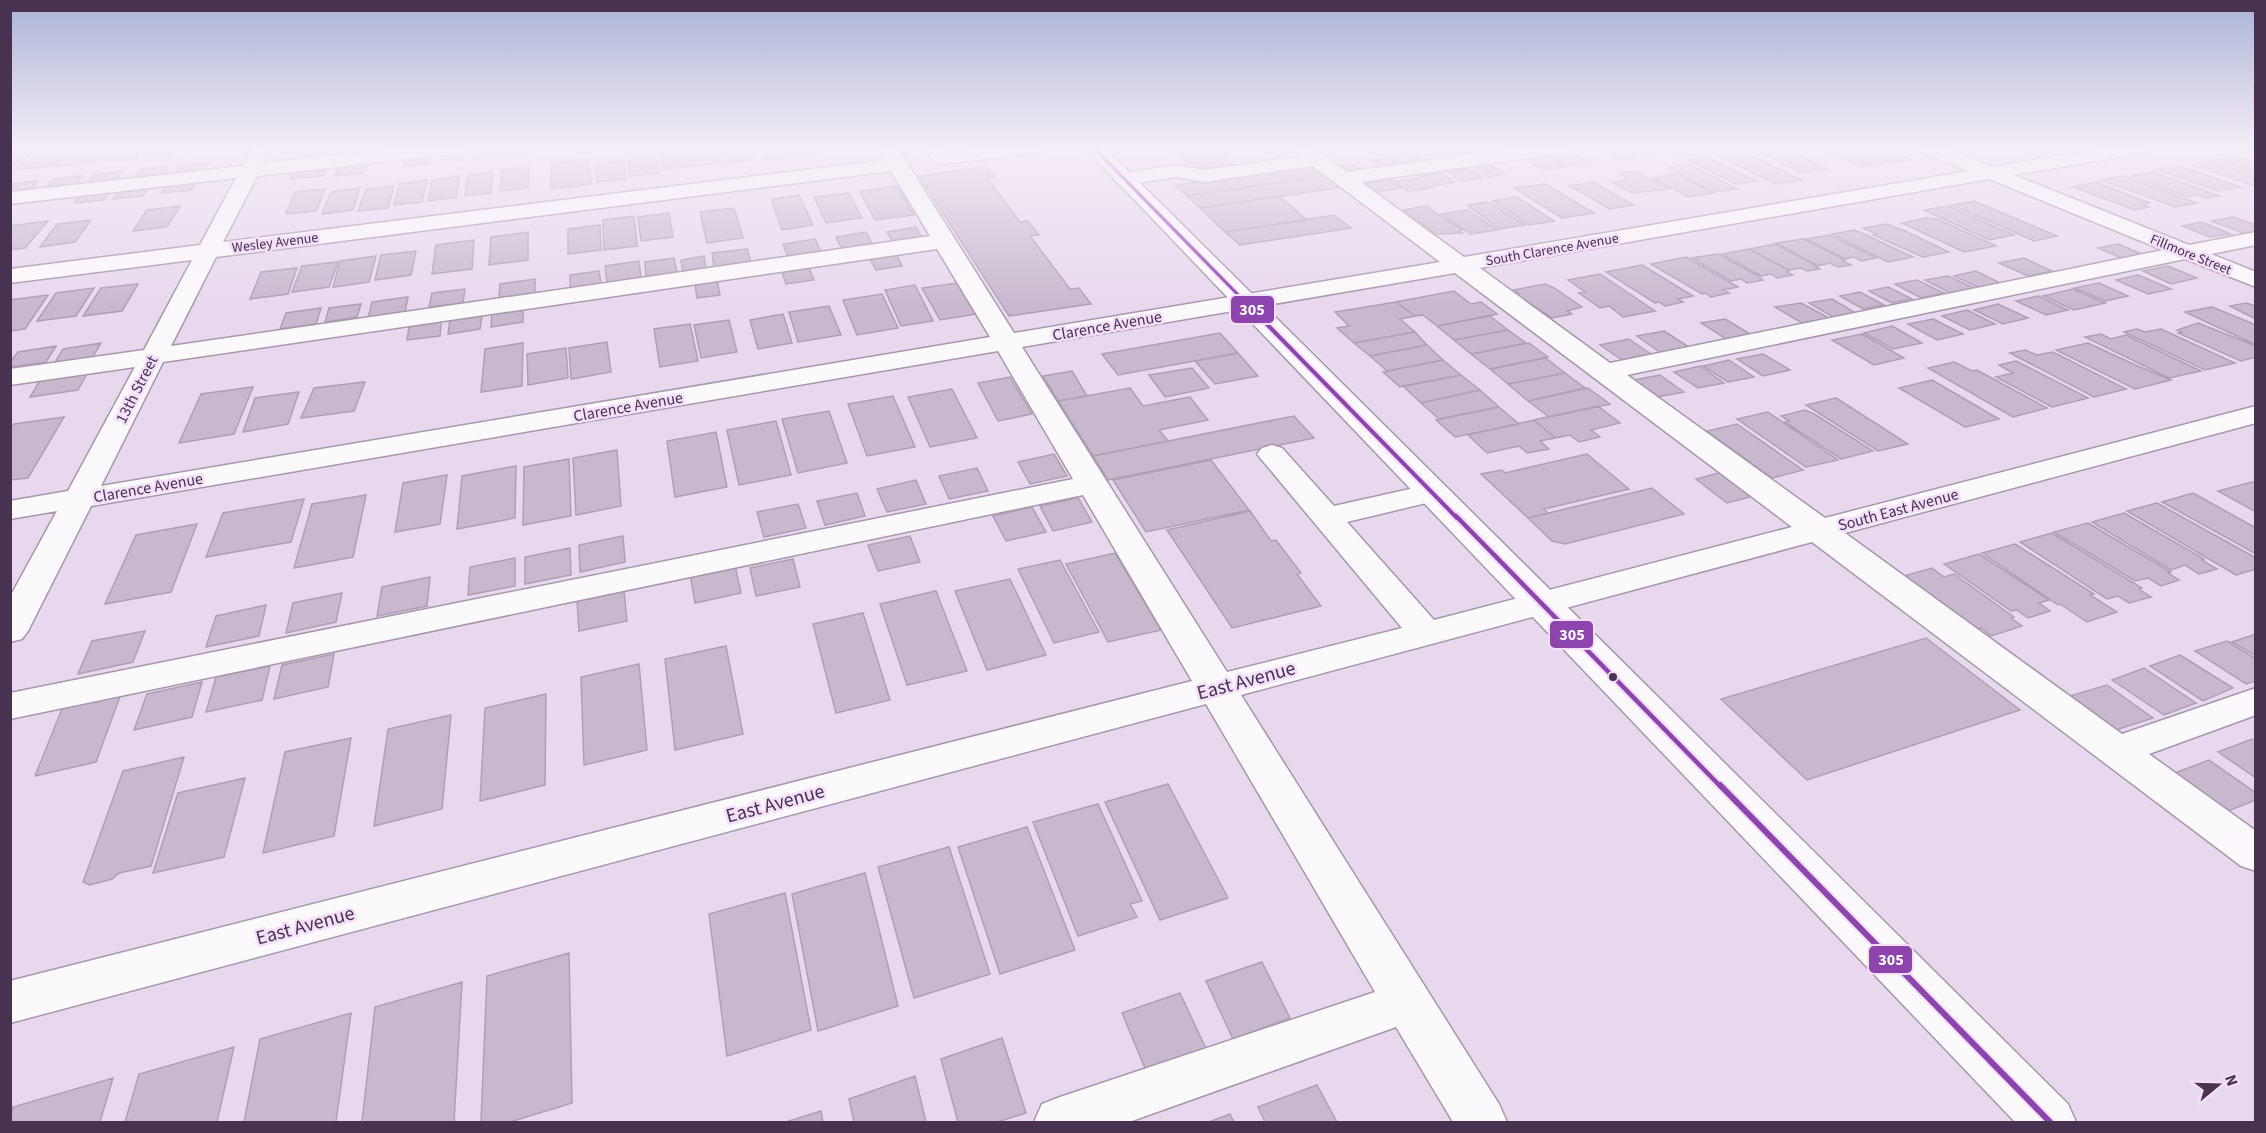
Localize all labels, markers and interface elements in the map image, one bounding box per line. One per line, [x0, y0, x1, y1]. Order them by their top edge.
street label: Wesley Avenue [231, 228, 320, 258]
street label: South Clarence Avenue [1484, 228, 1620, 272]
street label: Fillmore Street [2147, 230, 2235, 280]
line badge: 305 [1230, 295, 1275, 324]
text: 305 [1239, 299, 1265, 321]
street label: Clarence Avenue [1051, 306, 1164, 346]
street label: 13th Street [110, 351, 164, 427]
street label: Clarence Avenue [572, 387, 685, 427]
street label: Clarence Avenue [92, 468, 205, 508]
street label: South East Avenue [1836, 483, 1961, 537]
line badge: 305 [1549, 620, 1594, 649]
text: 305 [1559, 624, 1585, 646]
street label: East Avenue [1194, 654, 1299, 708]
unlabelled marker [1607, 671, 1619, 683]
street label: East Avenue [723, 777, 828, 831]
street label: East Avenue [253, 899, 358, 953]
line badge: 305 [1868, 945, 1913, 974]
text: 305 [1878, 949, 1904, 971]
north arrow [2188, 1055, 2248, 1115]
text: N [2219, 1072, 2243, 1089]

